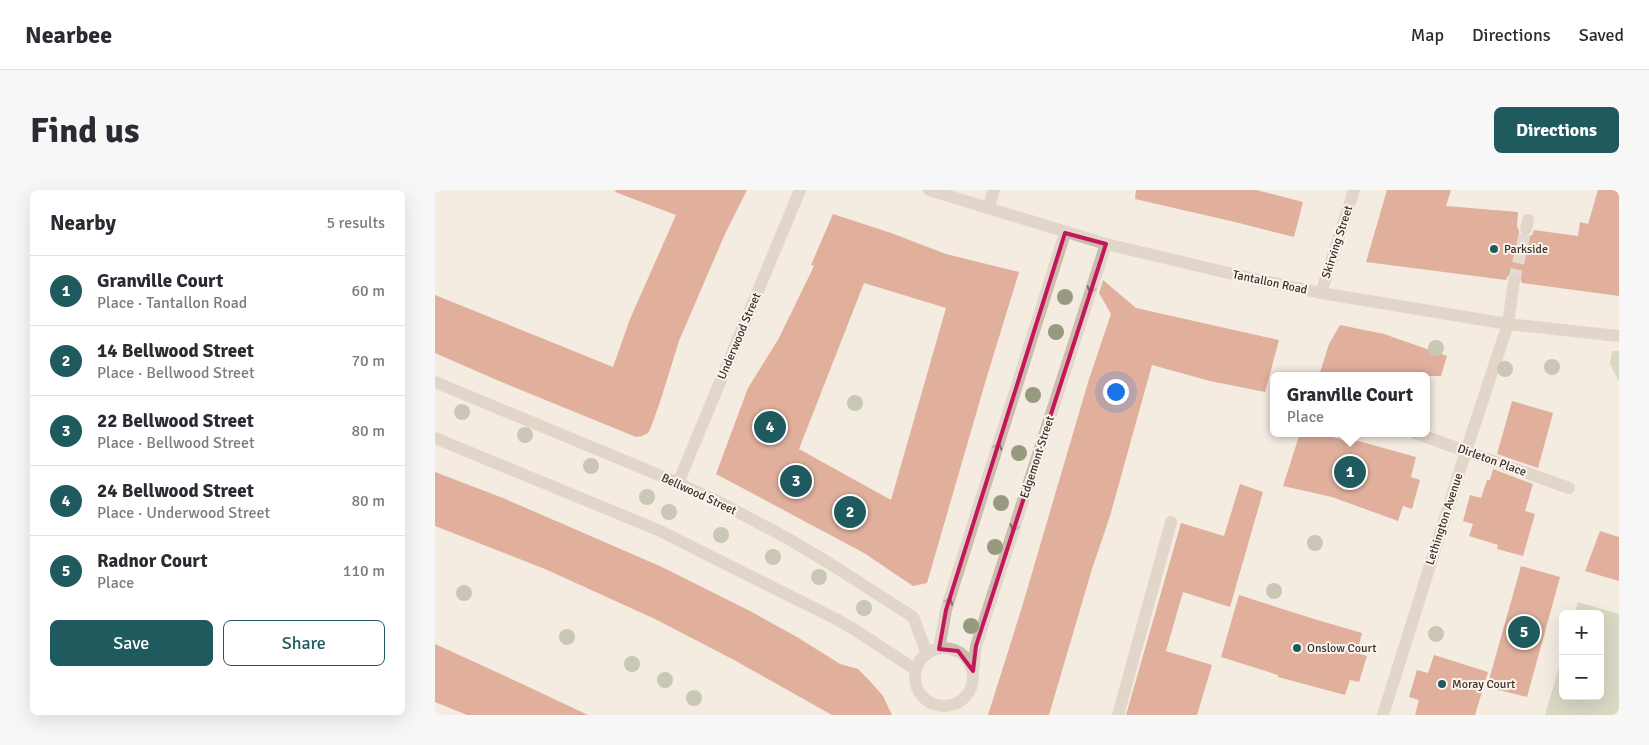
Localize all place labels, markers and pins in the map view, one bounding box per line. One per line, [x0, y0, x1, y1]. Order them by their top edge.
place label: Parkside [1504, 242, 1548, 257]
marker: Parkside [1488, 243, 1500, 255]
pin: 4 [754, 408, 786, 446]
pin: 1 [1334, 453, 1366, 491]
pin: 3 [780, 462, 812, 500]
pin: 2 [834, 493, 866, 531]
pin: 5 [1508, 613, 1540, 651]
place label: Onslow Court [1307, 641, 1376, 656]
marker: Onslow Court [1291, 642, 1303, 654]
place label: Moray Court [1452, 677, 1515, 692]
marker: Moray Court [1436, 678, 1448, 690]

